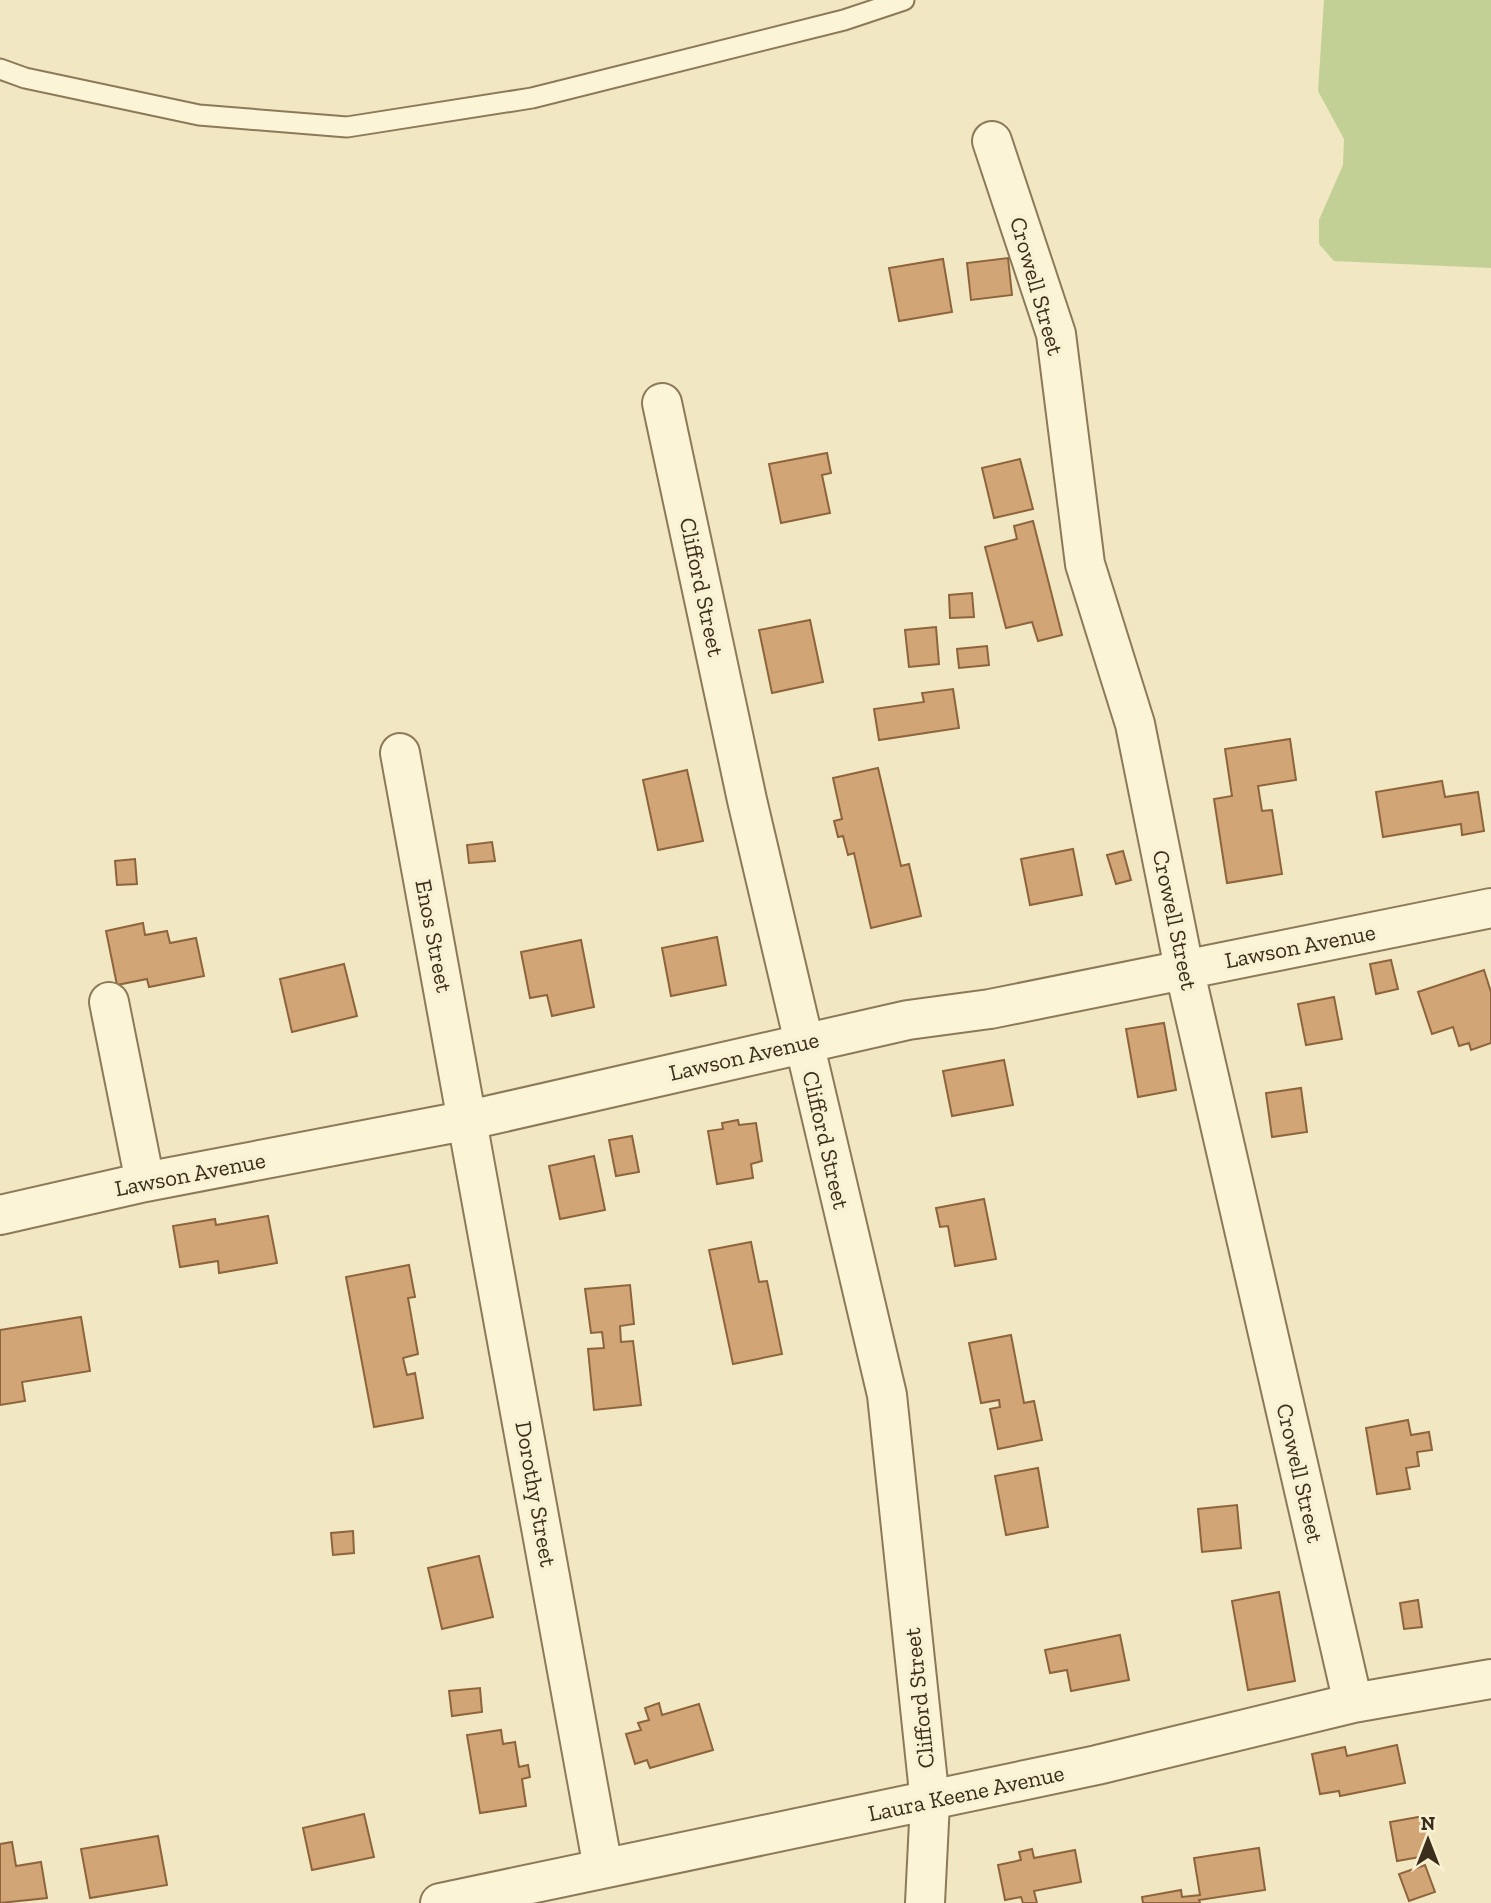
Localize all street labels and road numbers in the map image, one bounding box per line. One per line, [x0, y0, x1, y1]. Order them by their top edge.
street label: Crowell Street [1004, 214, 1070, 359]
street label: Clifford Street [674, 515, 730, 659]
street label: Crowell Street [1147, 847, 1204, 993]
street label: Enos Street [409, 877, 459, 995]
street label: Lawson Avenue [1222, 918, 1378, 974]
street label: Lawson Avenue [666, 1025, 822, 1087]
street label: Clifford Street [796, 1068, 856, 1212]
street label: Lawson Avenue [112, 1146, 268, 1202]
street label: Crowell Street [1270, 1401, 1330, 1546]
street label: Dorothy Street [509, 1419, 563, 1569]
street label: Clifford Street [898, 1626, 940, 1770]
street label: Laura Keene Avenue [865, 1759, 1067, 1827]

